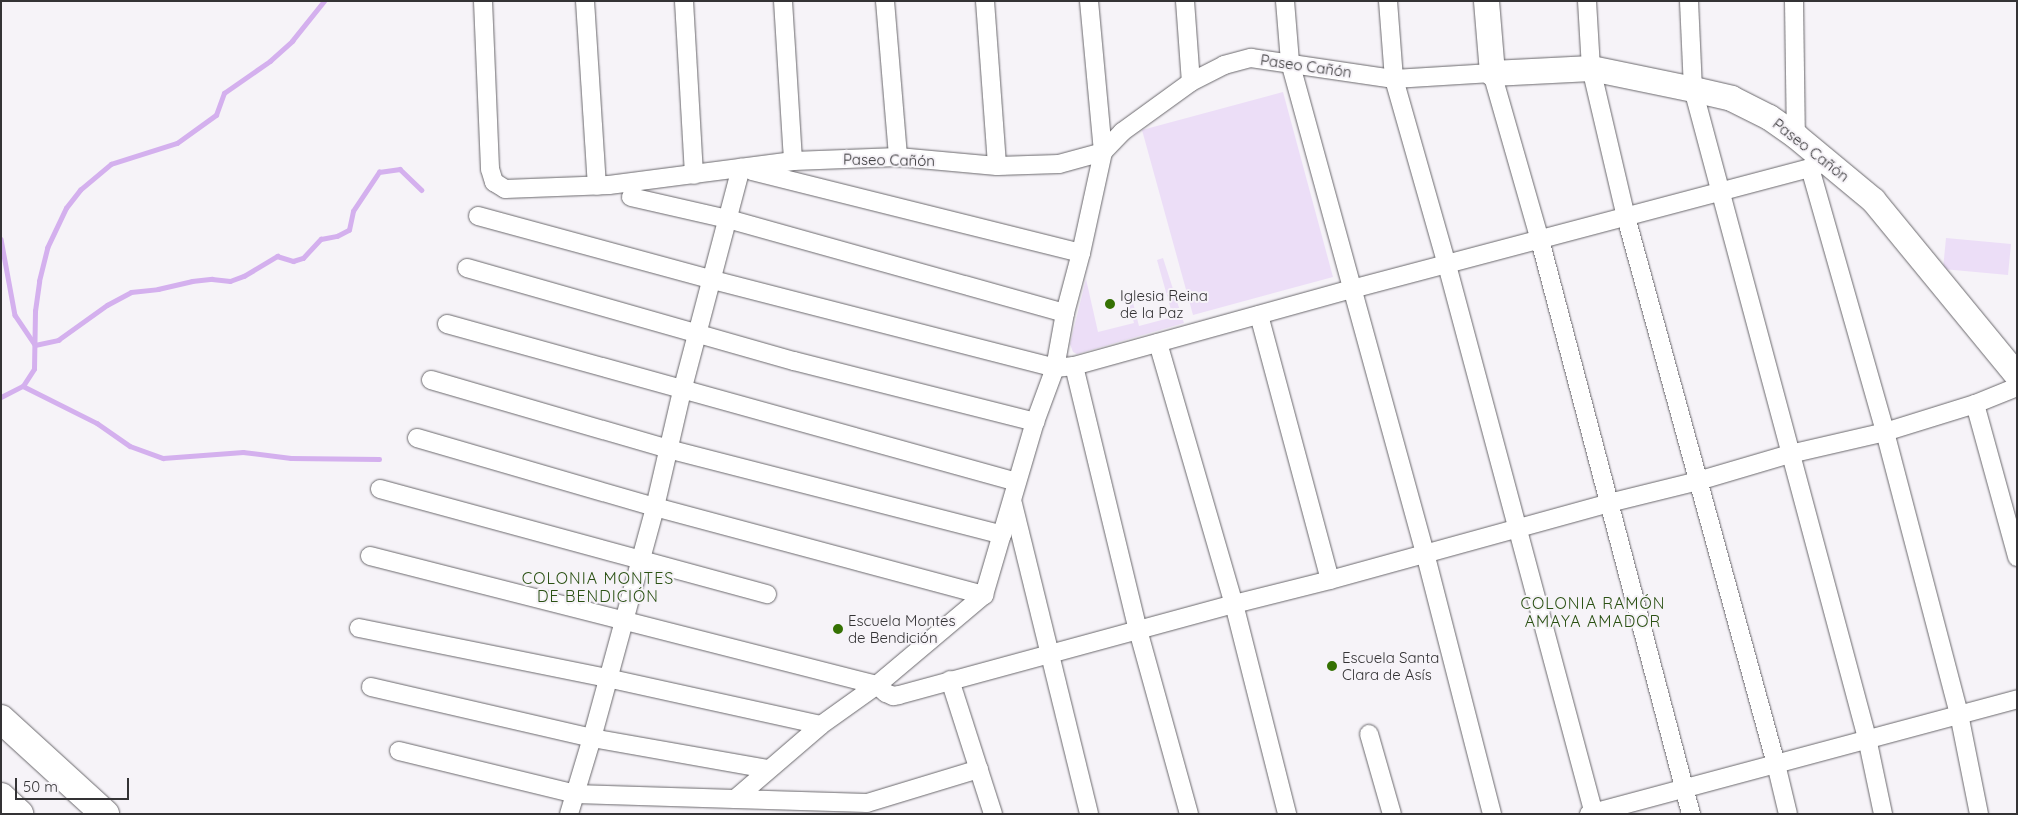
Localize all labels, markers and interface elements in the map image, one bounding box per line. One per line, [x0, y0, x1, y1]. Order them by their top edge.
street label: Paseo Cañón [1259, 51, 1353, 81]
street label: Paseo Cañón [1769, 115, 1853, 185]
street label: Paseo Cañón [843, 150, 935, 170]
place label: Iglesia Reina de la Paz [1120, 286, 1208, 321]
marker: Iglesia Reina de la Paz [1104, 298, 1116, 310]
district label: COLONIA MONTES DE BENDICIÓN [520, 568, 676, 606]
district label: COLONIA RAMÓN AMAYA AMADOR [1519, 593, 1667, 631]
place label: Escuela Montes de Bendición [848, 611, 956, 646]
marker: Escuela Montes de Bendición [832, 623, 844, 635]
place label: Escuela Santa Clara de Asís [1342, 648, 1439, 683]
marker: Escuela Santa Clara de Asís [1326, 660, 1338, 672]
scale bar [18, 768, 131, 800]
text: 50 m [23, 777, 58, 796]

